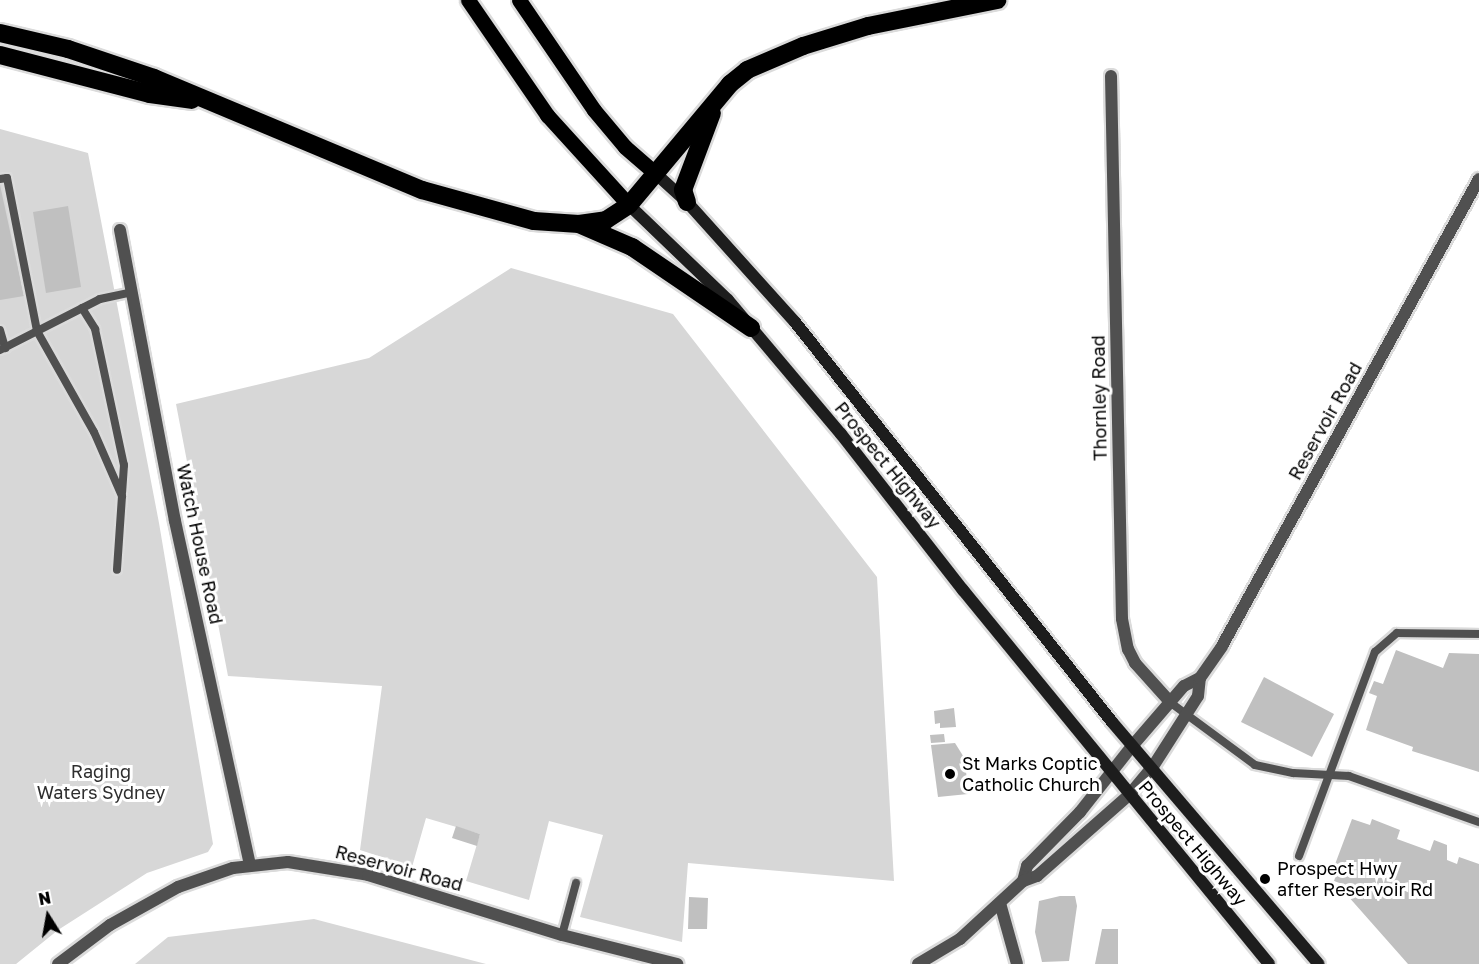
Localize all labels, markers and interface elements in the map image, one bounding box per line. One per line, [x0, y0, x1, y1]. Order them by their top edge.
street label: Thornley Road [1087, 335, 1111, 461]
street label: Reservoir Road [1284, 358, 1366, 484]
street label: Prospect Highway [830, 397, 946, 533]
street label: Watch House Road [172, 462, 228, 626]
place label: St Marks Coptic Catholic Church [962, 753, 1100, 795]
park label: Raging Waters Sydney [37, 761, 165, 804]
marker: St Marks Coptic Catholic Church [943, 767, 957, 781]
street label: Prospect Highway [1134, 776, 1252, 910]
street label: Reservoir Road [333, 841, 465, 895]
place label: Prospect Hwy after Reservoir Rd [1277, 858, 1433, 900]
marker: Prospect Hwy after Reservoir Rd [1258, 872, 1272, 886]
north arrow [18, 886, 78, 946]
text: N [37, 887, 52, 909]

